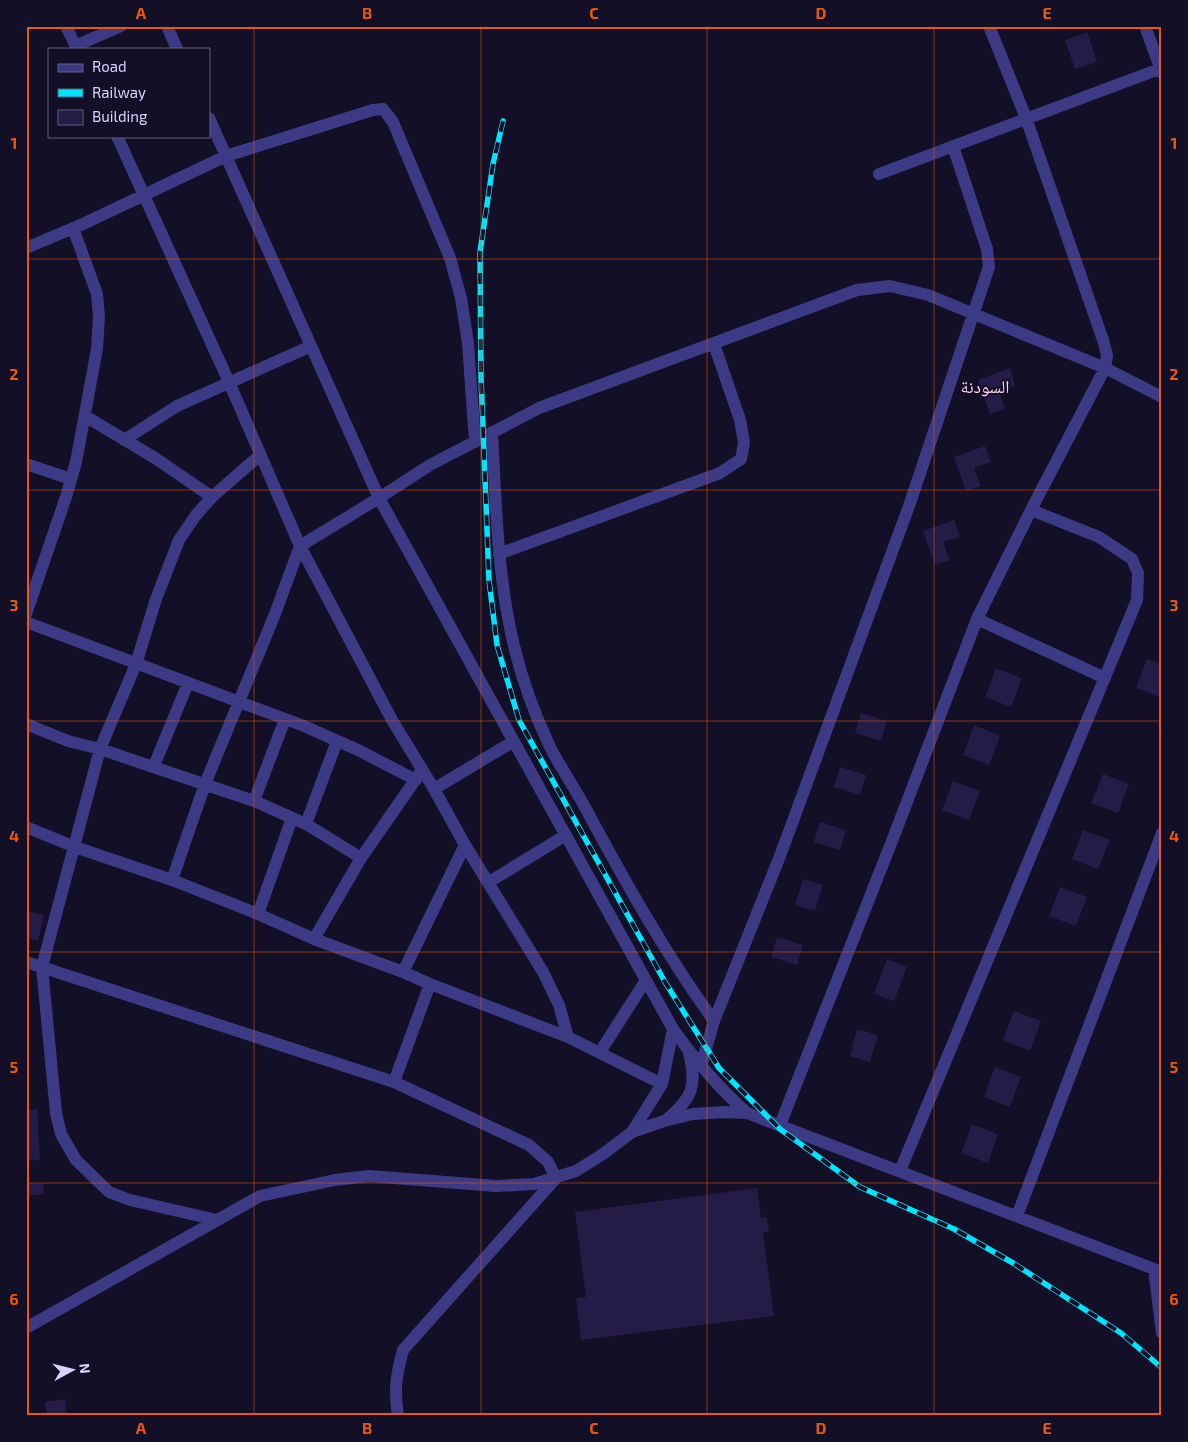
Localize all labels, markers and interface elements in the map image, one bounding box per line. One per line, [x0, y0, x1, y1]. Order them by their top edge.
text: A [136, 3, 147, 22]
text: B [362, 3, 372, 22]
text: C [589, 3, 599, 22]
text: D [816, 3, 827, 22]
text: E [1042, 3, 1052, 22]
legend [48, 48, 210, 138]
text: Road [92, 57, 127, 75]
text: Railway [92, 83, 146, 101]
text: Building [92, 107, 148, 125]
text: 1 [11, 133, 17, 152]
text: 1 [1171, 133, 1177, 152]
text: 2 [9, 364, 19, 383]
text: 2 [1169, 364, 1179, 383]
district label: السودنة [961, 375, 1010, 397]
text: 3 [9, 595, 19, 614]
text: 3 [1169, 595, 1179, 614]
text: 4 [9, 826, 19, 845]
text: 4 [1169, 826, 1179, 845]
text: 5 [10, 1057, 19, 1076]
text: 5 [1170, 1057, 1179, 1076]
text: 6 [9, 1289, 19, 1308]
text: 6 [1169, 1289, 1179, 1308]
north arrow [48, 1344, 98, 1394]
text: N [76, 1362, 94, 1374]
text: A [136, 1418, 147, 1437]
text: B [362, 1418, 372, 1437]
text: C [589, 1418, 599, 1437]
text: D [816, 1418, 827, 1437]
text: E [1042, 1418, 1052, 1437]

